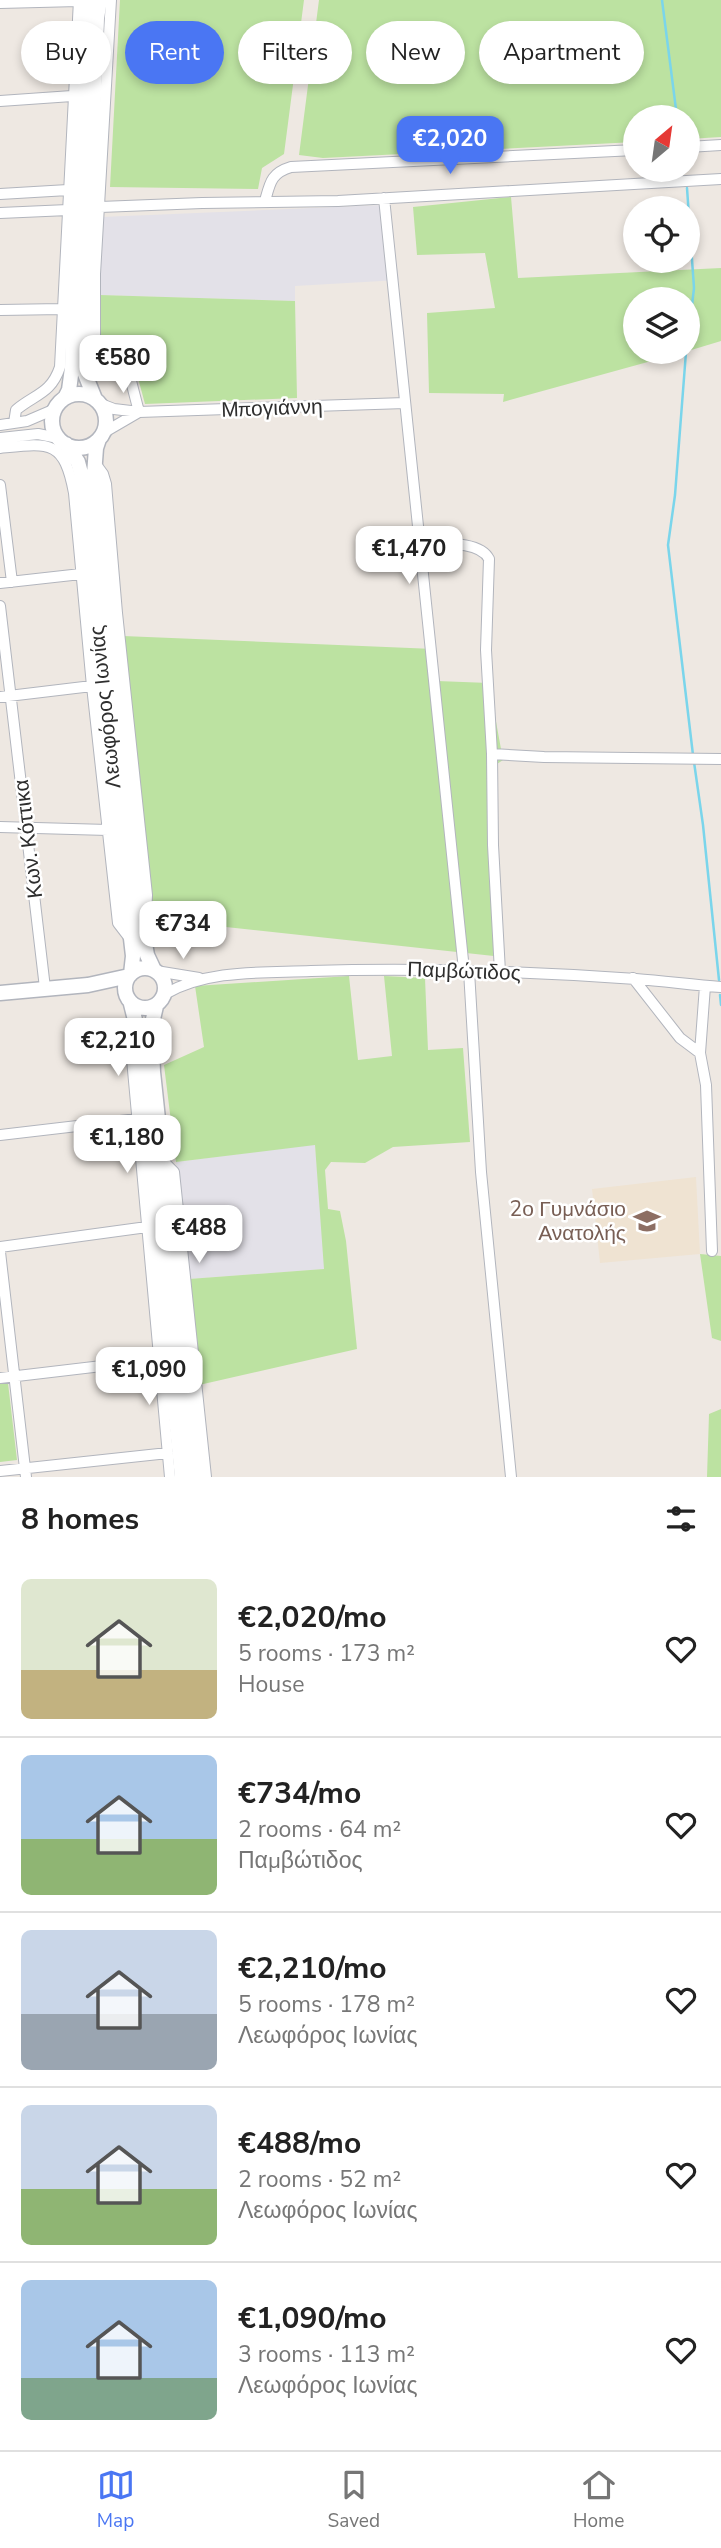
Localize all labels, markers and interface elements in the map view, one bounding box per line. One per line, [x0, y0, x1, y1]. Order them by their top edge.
chip: Buy [21, 21, 111, 84]
chip: Rent [125, 21, 224, 84]
chip: Filters [238, 21, 352, 84]
chip: New [366, 21, 465, 84]
chip: Apartment [479, 21, 644, 84]
north arrow [623, 105, 700, 182]
map controls [623, 105, 700, 364]
pin: €2,020 [393, 116, 507, 176]
text: €2,020 [413, 123, 487, 154]
button: locate [623, 196, 700, 273]
button: layers [623, 287, 700, 364]
pin: €580 [82, 336, 164, 395]
text: €580 [95, 342, 151, 373]
street label: Μπογιάννη [221, 392, 323, 424]
pin: €1,470 [352, 526, 466, 586]
text: €1,470 [372, 533, 446, 564]
street label: Λεωφόρος Ιωνίας [83, 624, 127, 790]
street label: Κων. Κόττικα [7, 778, 49, 900]
pin: €734 [142, 902, 224, 961]
text: €734 [155, 908, 211, 939]
street label: Παμβώτιδος [407, 955, 521, 987]
pin: €2,210 [61, 1018, 175, 1078]
text: €2,210 [81, 1025, 155, 1056]
pin: €1,180 [70, 1116, 184, 1175]
text: €1,180 [90, 1122, 164, 1153]
place label: 2ο Γυμνάσιο Ανατολής [510, 1195, 626, 1247]
pin: €488 [158, 1206, 240, 1265]
school or university icon: 2ο Γυμνάσιο Ανατολής [632, 1206, 662, 1236]
text: €488 [171, 1212, 227, 1243]
pin: €1,090 [92, 1348, 206, 1407]
text: €1,090 [112, 1354, 186, 1385]
text: 8 homes [21, 1499, 139, 1540]
icon: filters [662, 1500, 700, 1538]
text: €2,020/mo [238, 1597, 387, 1638]
icon: home [77, 1607, 161, 1691]
icon: heart [662, 1630, 700, 1668]
text: 5 rooms · 173 m² [238, 1638, 415, 1669]
text: House [238, 1669, 305, 1700]
text: €734/mo [238, 1773, 361, 1814]
icon: home [77, 1783, 161, 1867]
icon: heart [662, 1806, 700, 1844]
text: 2 rooms · 64 m² [238, 1814, 401, 1845]
text: Παμβώτιδος [238, 1845, 363, 1876]
text: €2,210/mo [238, 1948, 387, 1989]
icon: home [77, 1958, 161, 2042]
icon: heart [662, 1981, 700, 2019]
text: 5 rooms · 178 m² [238, 1989, 415, 2020]
text: Λεωφόρος Ιωνίας [238, 2020, 418, 2051]
text: €488/mo [238, 2123, 361, 2164]
icon: home [77, 2133, 161, 2217]
icon: heart [662, 2156, 700, 2194]
text: 2 rooms · 52 m² [238, 2164, 401, 2195]
text: Λεωφόρος Ιωνίας [238, 2195, 418, 2226]
text: €1,090/mo [238, 2298, 387, 2339]
icon: home [77, 2308, 161, 2392]
icon: heart [662, 2331, 700, 2369]
text: 3 rooms · 113 m² [238, 2339, 415, 2370]
text: Λεωφόρος Ιωνίας [238, 2370, 418, 2401]
tab: Map [97, 2466, 135, 2534]
tab: Saved [328, 2466, 380, 2534]
tab: Home [573, 2466, 624, 2534]

